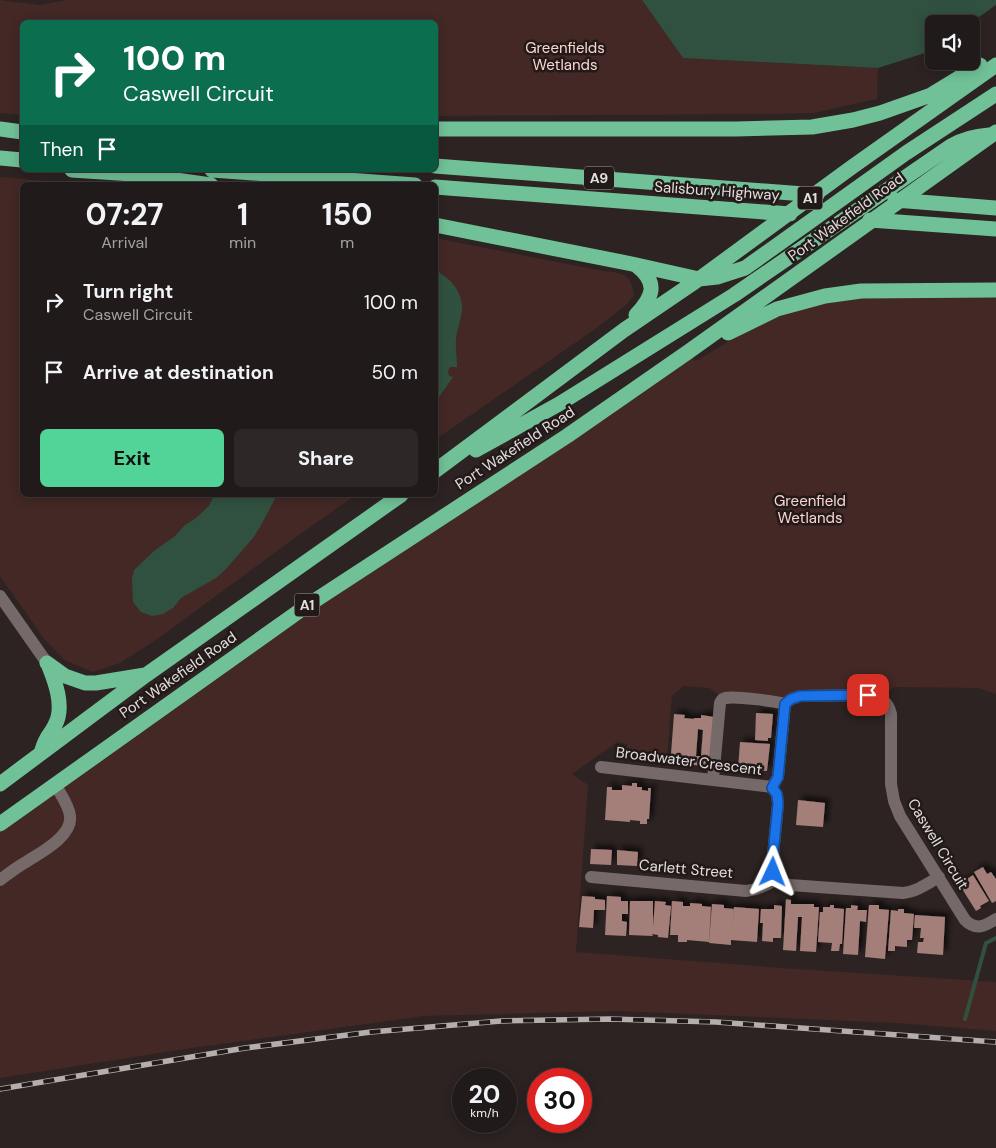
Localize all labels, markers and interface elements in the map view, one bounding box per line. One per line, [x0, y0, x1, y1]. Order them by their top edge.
map controls [925, 15, 980, 70]
button: sound [925, 15, 980, 70]
text: 100 m [123, 35, 226, 81]
park label: Greenfields Wetlands [525, 38, 605, 75]
icon: right [40, 40, 105, 105]
text: Caswell Circuit [123, 79, 274, 108]
icon: arrive [93, 135, 121, 163]
text: Then [40, 137, 83, 162]
road number: A9 [584, 167, 614, 190]
street label: Port Wakefield Road [784, 168, 908, 266]
street label: Salisbury Highway [654, 177, 781, 205]
road number: A1 [798, 187, 822, 210]
text: 07:27 [86, 195, 163, 234]
text: 1 [237, 195, 248, 234]
text: 150 [322, 195, 372, 234]
text: Arrival [101, 232, 148, 253]
text: min [229, 232, 256, 253]
text: m [340, 232, 354, 253]
text: Turn right [83, 279, 173, 304]
icon: right [40, 288, 68, 316]
text: 100 m [364, 290, 418, 315]
text: Caswell Circuit [83, 304, 193, 325]
icon: arrive [40, 358, 68, 386]
text: Arrive at destination [83, 360, 274, 385]
text: 50 m [371, 360, 418, 385]
street label: Port Wakefield Road [451, 402, 579, 494]
button: Exit [40, 429, 224, 487]
button: Share [234, 429, 418, 487]
park label: Greenfield Wetlands [774, 491, 846, 528]
road number: A1 [294, 594, 320, 616]
street label: Port Wakefield Road [115, 627, 241, 723]
pin [847, 674, 889, 716]
icon: arrive [854, 681, 882, 709]
street label: Broadwater Crescent [615, 742, 763, 780]
street label: Caswell Circuit [903, 795, 973, 893]
position arrow [746, 845, 798, 897]
street label: Carlett Street [638, 855, 734, 883]
speed limit sign: 30 [527, 1068, 592, 1133]
text: 20 [469, 1078, 500, 1111]
text: km/h [470, 1105, 499, 1121]

